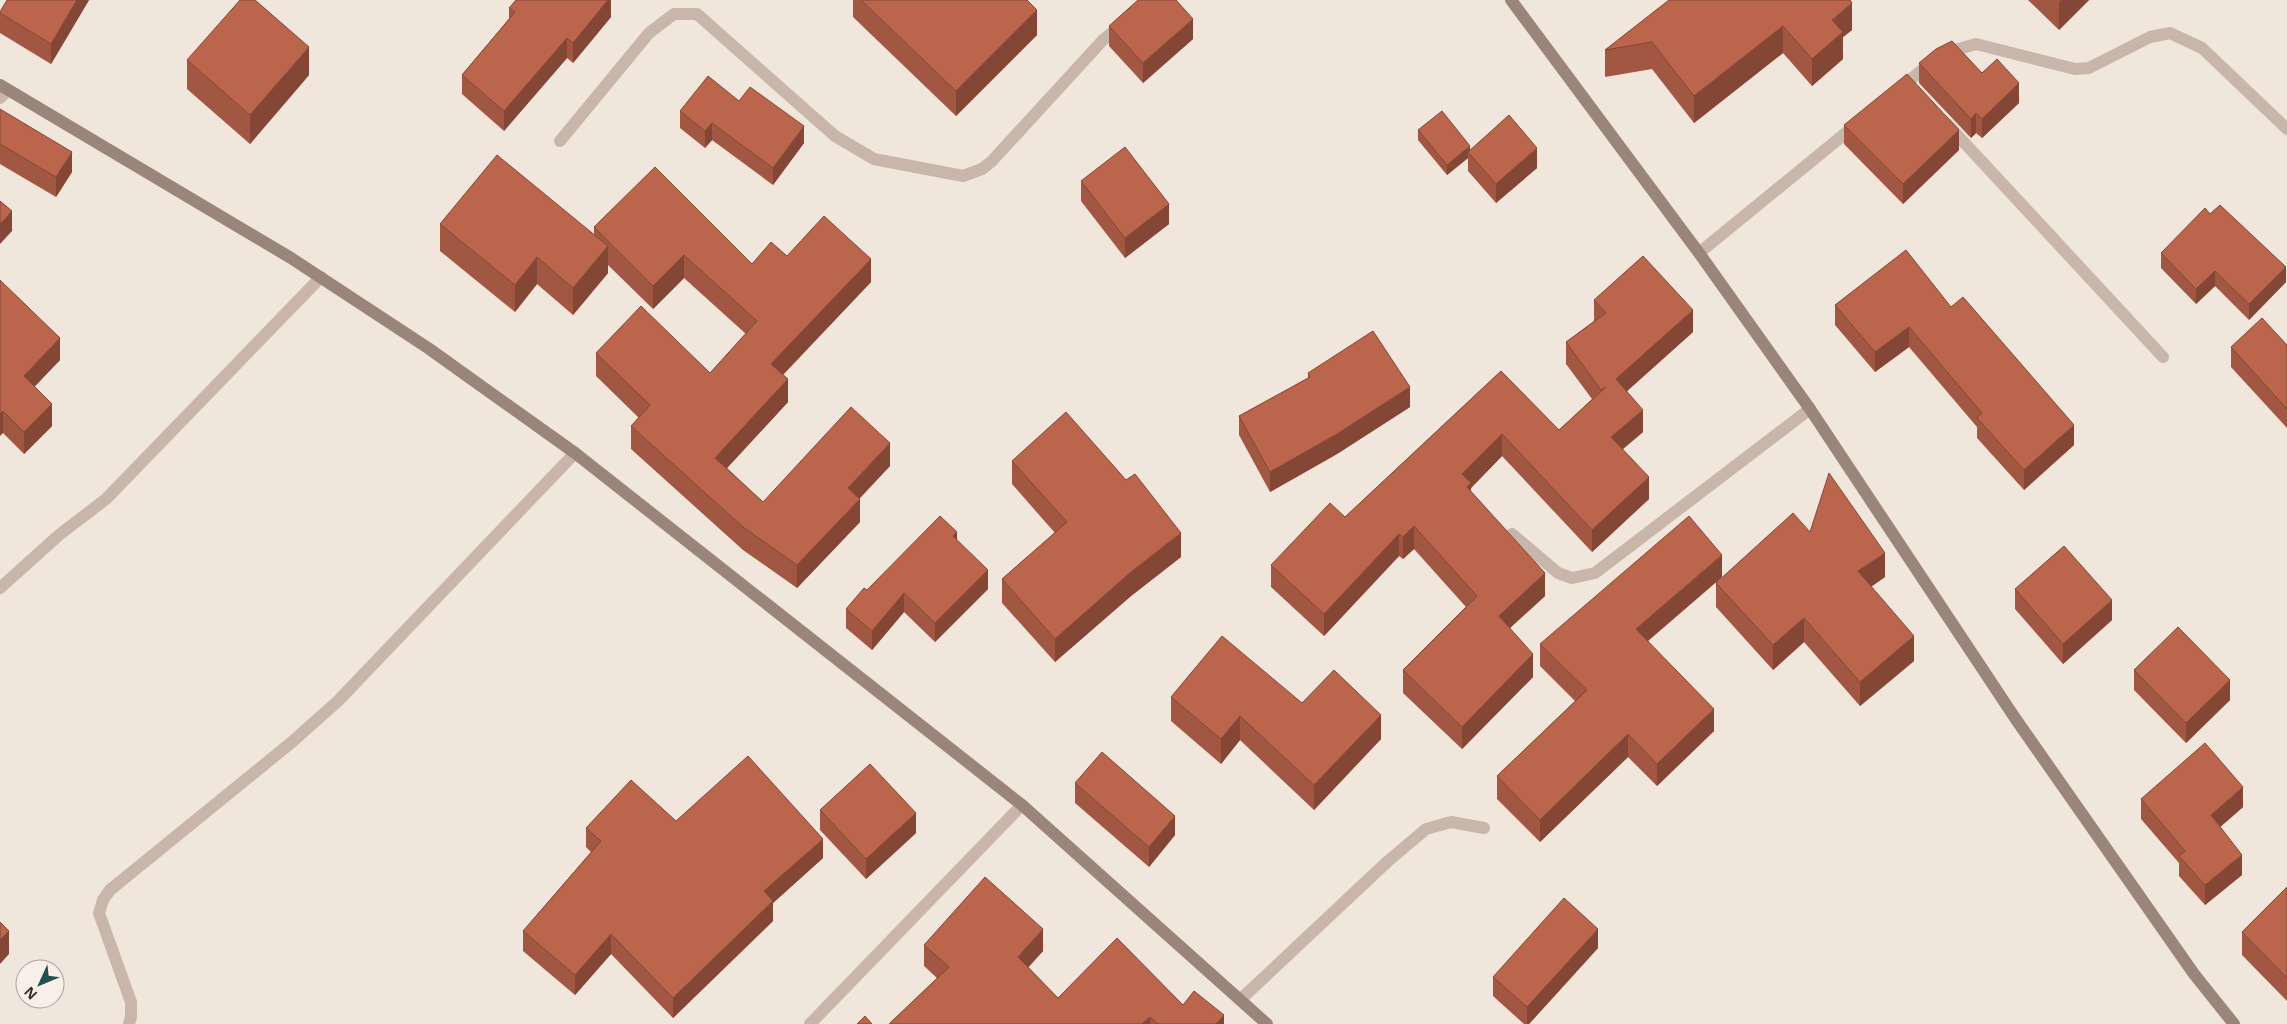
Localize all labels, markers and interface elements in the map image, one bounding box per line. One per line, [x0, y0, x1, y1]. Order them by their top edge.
north arrow [15, 959, 65, 1009]
text: N [19, 983, 41, 1004]

